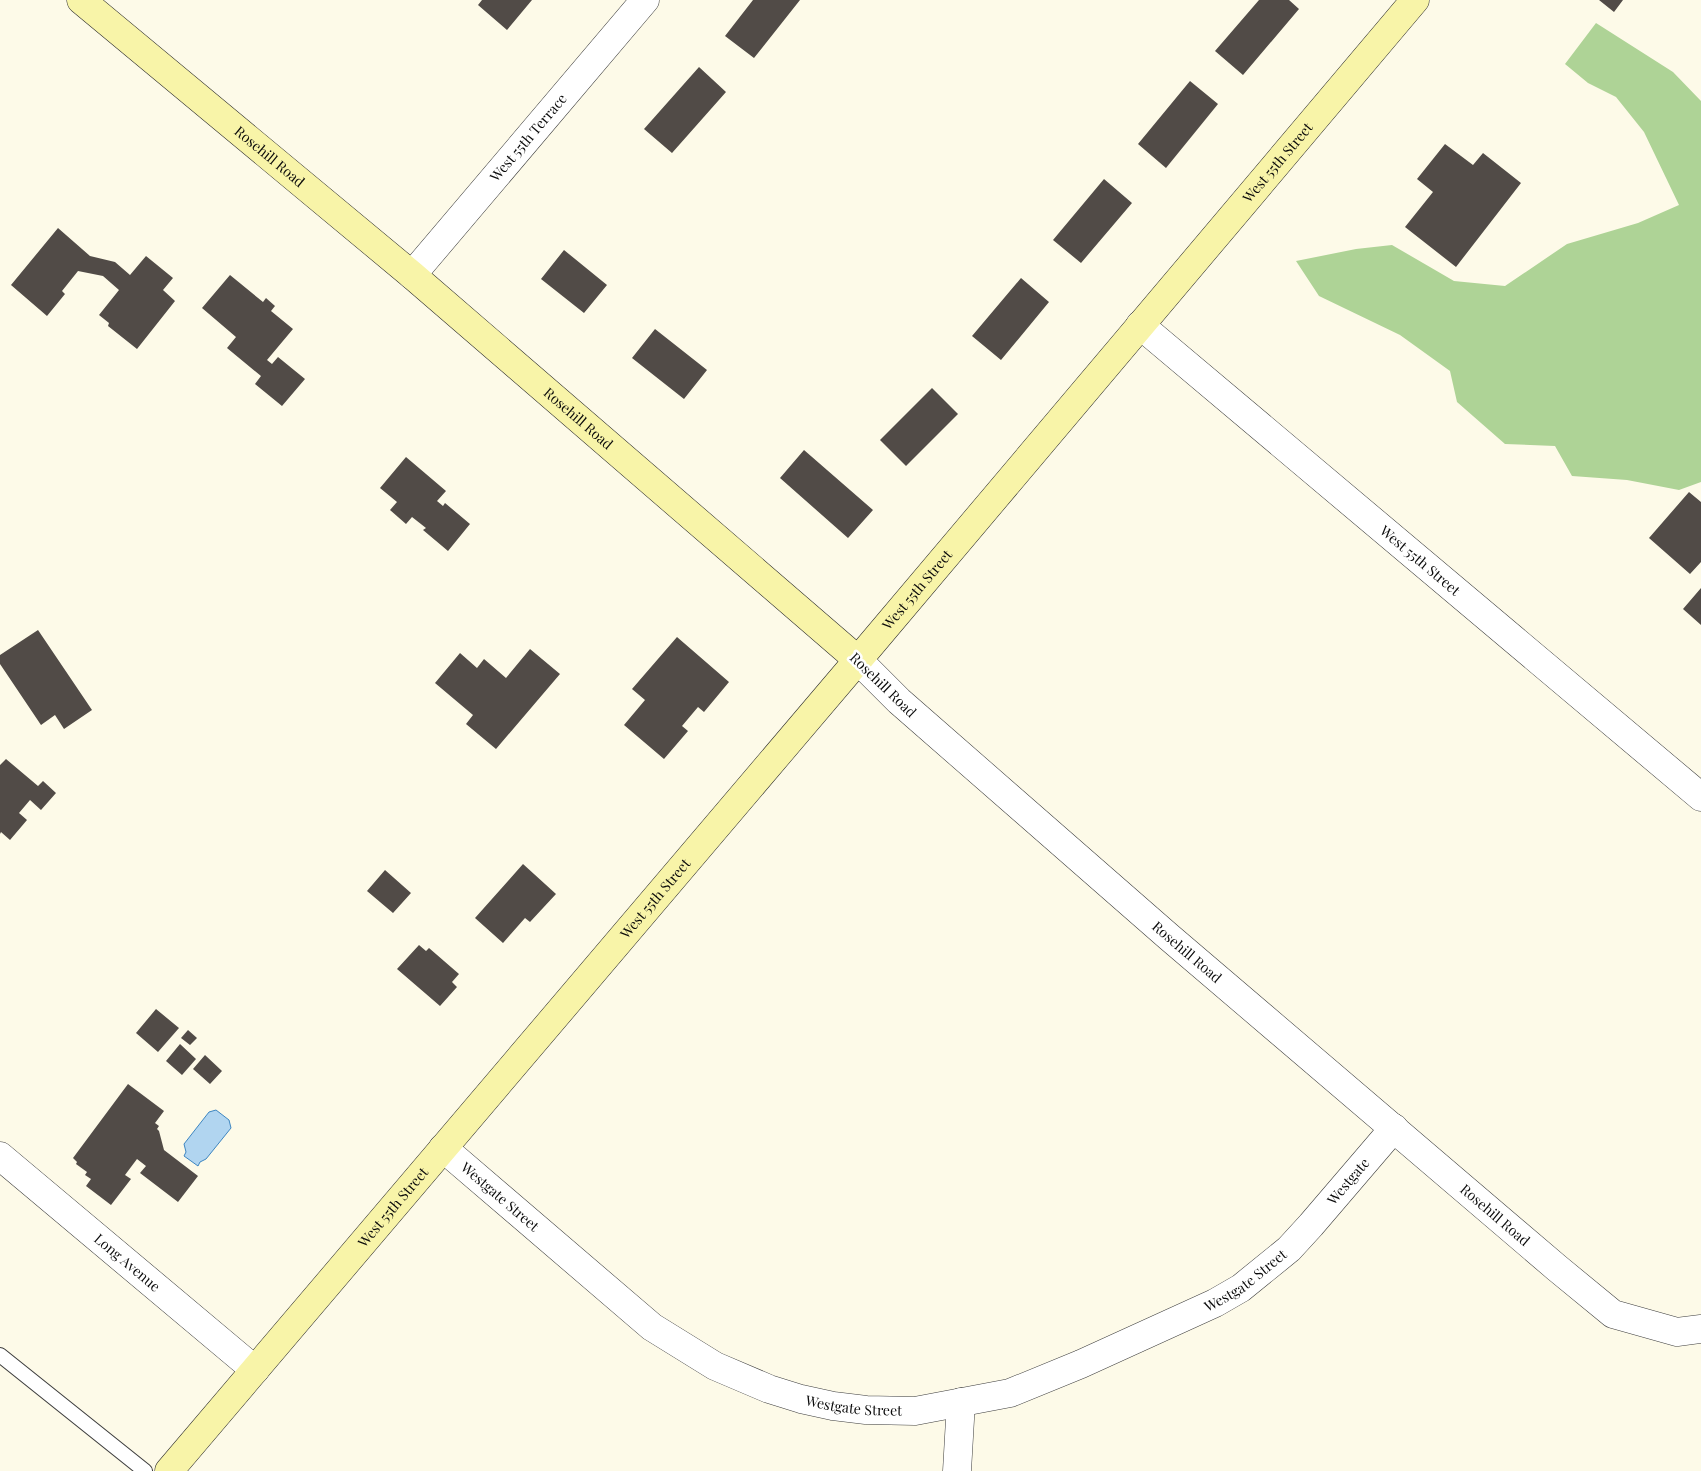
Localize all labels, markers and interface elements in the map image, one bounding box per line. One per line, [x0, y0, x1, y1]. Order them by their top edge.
street label: West 55th Terrace [485, 89, 571, 186]
street label: West 55th Street [1237, 117, 1317, 207]
street label: Rosehill Road [231, 121, 309, 191]
street label: Rosehill Road [540, 383, 617, 453]
street label: West 55th Street [1376, 520, 1465, 600]
street label: West 55th Street [877, 545, 957, 634]
street label: Rosehill Road [846, 648, 921, 721]
street label: West 55th Street [615, 854, 695, 943]
street label: Rosehill Road [1148, 917, 1226, 987]
street label: Westgate [1322, 1154, 1373, 1209]
street label: Westgate Street [456, 1157, 544, 1236]
street label: West 55th Street [353, 1162, 433, 1252]
street label: Rosehill Road [1456, 1180, 1534, 1250]
street label: Long Avenue [90, 1229, 165, 1296]
street label: Westgate Street [1200, 1244, 1291, 1316]
street label: Westgate Street [803, 1390, 903, 1420]

